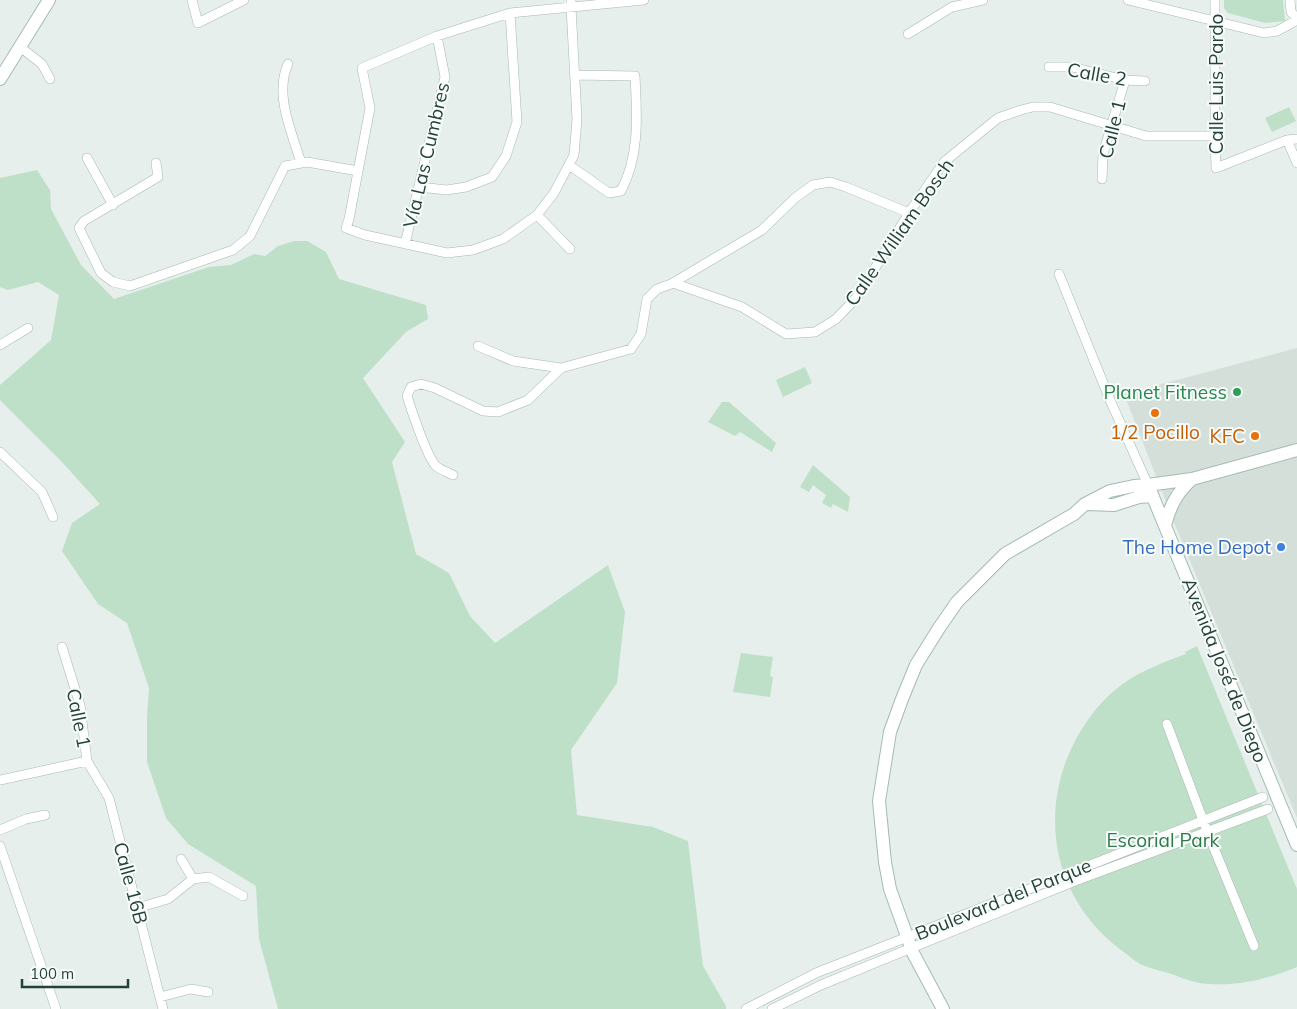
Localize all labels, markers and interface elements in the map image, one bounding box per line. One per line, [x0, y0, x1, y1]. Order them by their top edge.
street label: Calle Luis Pardo [1204, 14, 1228, 154]
street label: Calle 2 [1065, 57, 1129, 91]
street label: Vía Las Cumbres [398, 80, 454, 230]
street label: Calle 1 [1093, 97, 1131, 161]
street label: Calle William Bosch [839, 154, 959, 310]
place label: Planet Fitness [1103, 380, 1227, 404]
marker: Planet Fitness [1231, 386, 1243, 398]
marker: 1/2 Pocillo [1149, 407, 1161, 419]
place label: 1/2 Pocillo [1110, 420, 1200, 444]
place label: KFC [1210, 424, 1245, 448]
marker: KFC [1249, 430, 1261, 442]
place label: The Home Depot [1122, 535, 1271, 559]
marker: The Home Depot [1275, 541, 1287, 553]
street label: Avenida José de Diego [1177, 574, 1273, 766]
street label: Calle 1 [62, 686, 96, 750]
park label: Escorial Park [1107, 828, 1220, 852]
street label: Calle 16B [109, 839, 153, 927]
street label: Boulevard del Parque [911, 853, 1095, 945]
scale bar [22, 956, 129, 988]
text: 100 m [30, 964, 74, 983]

